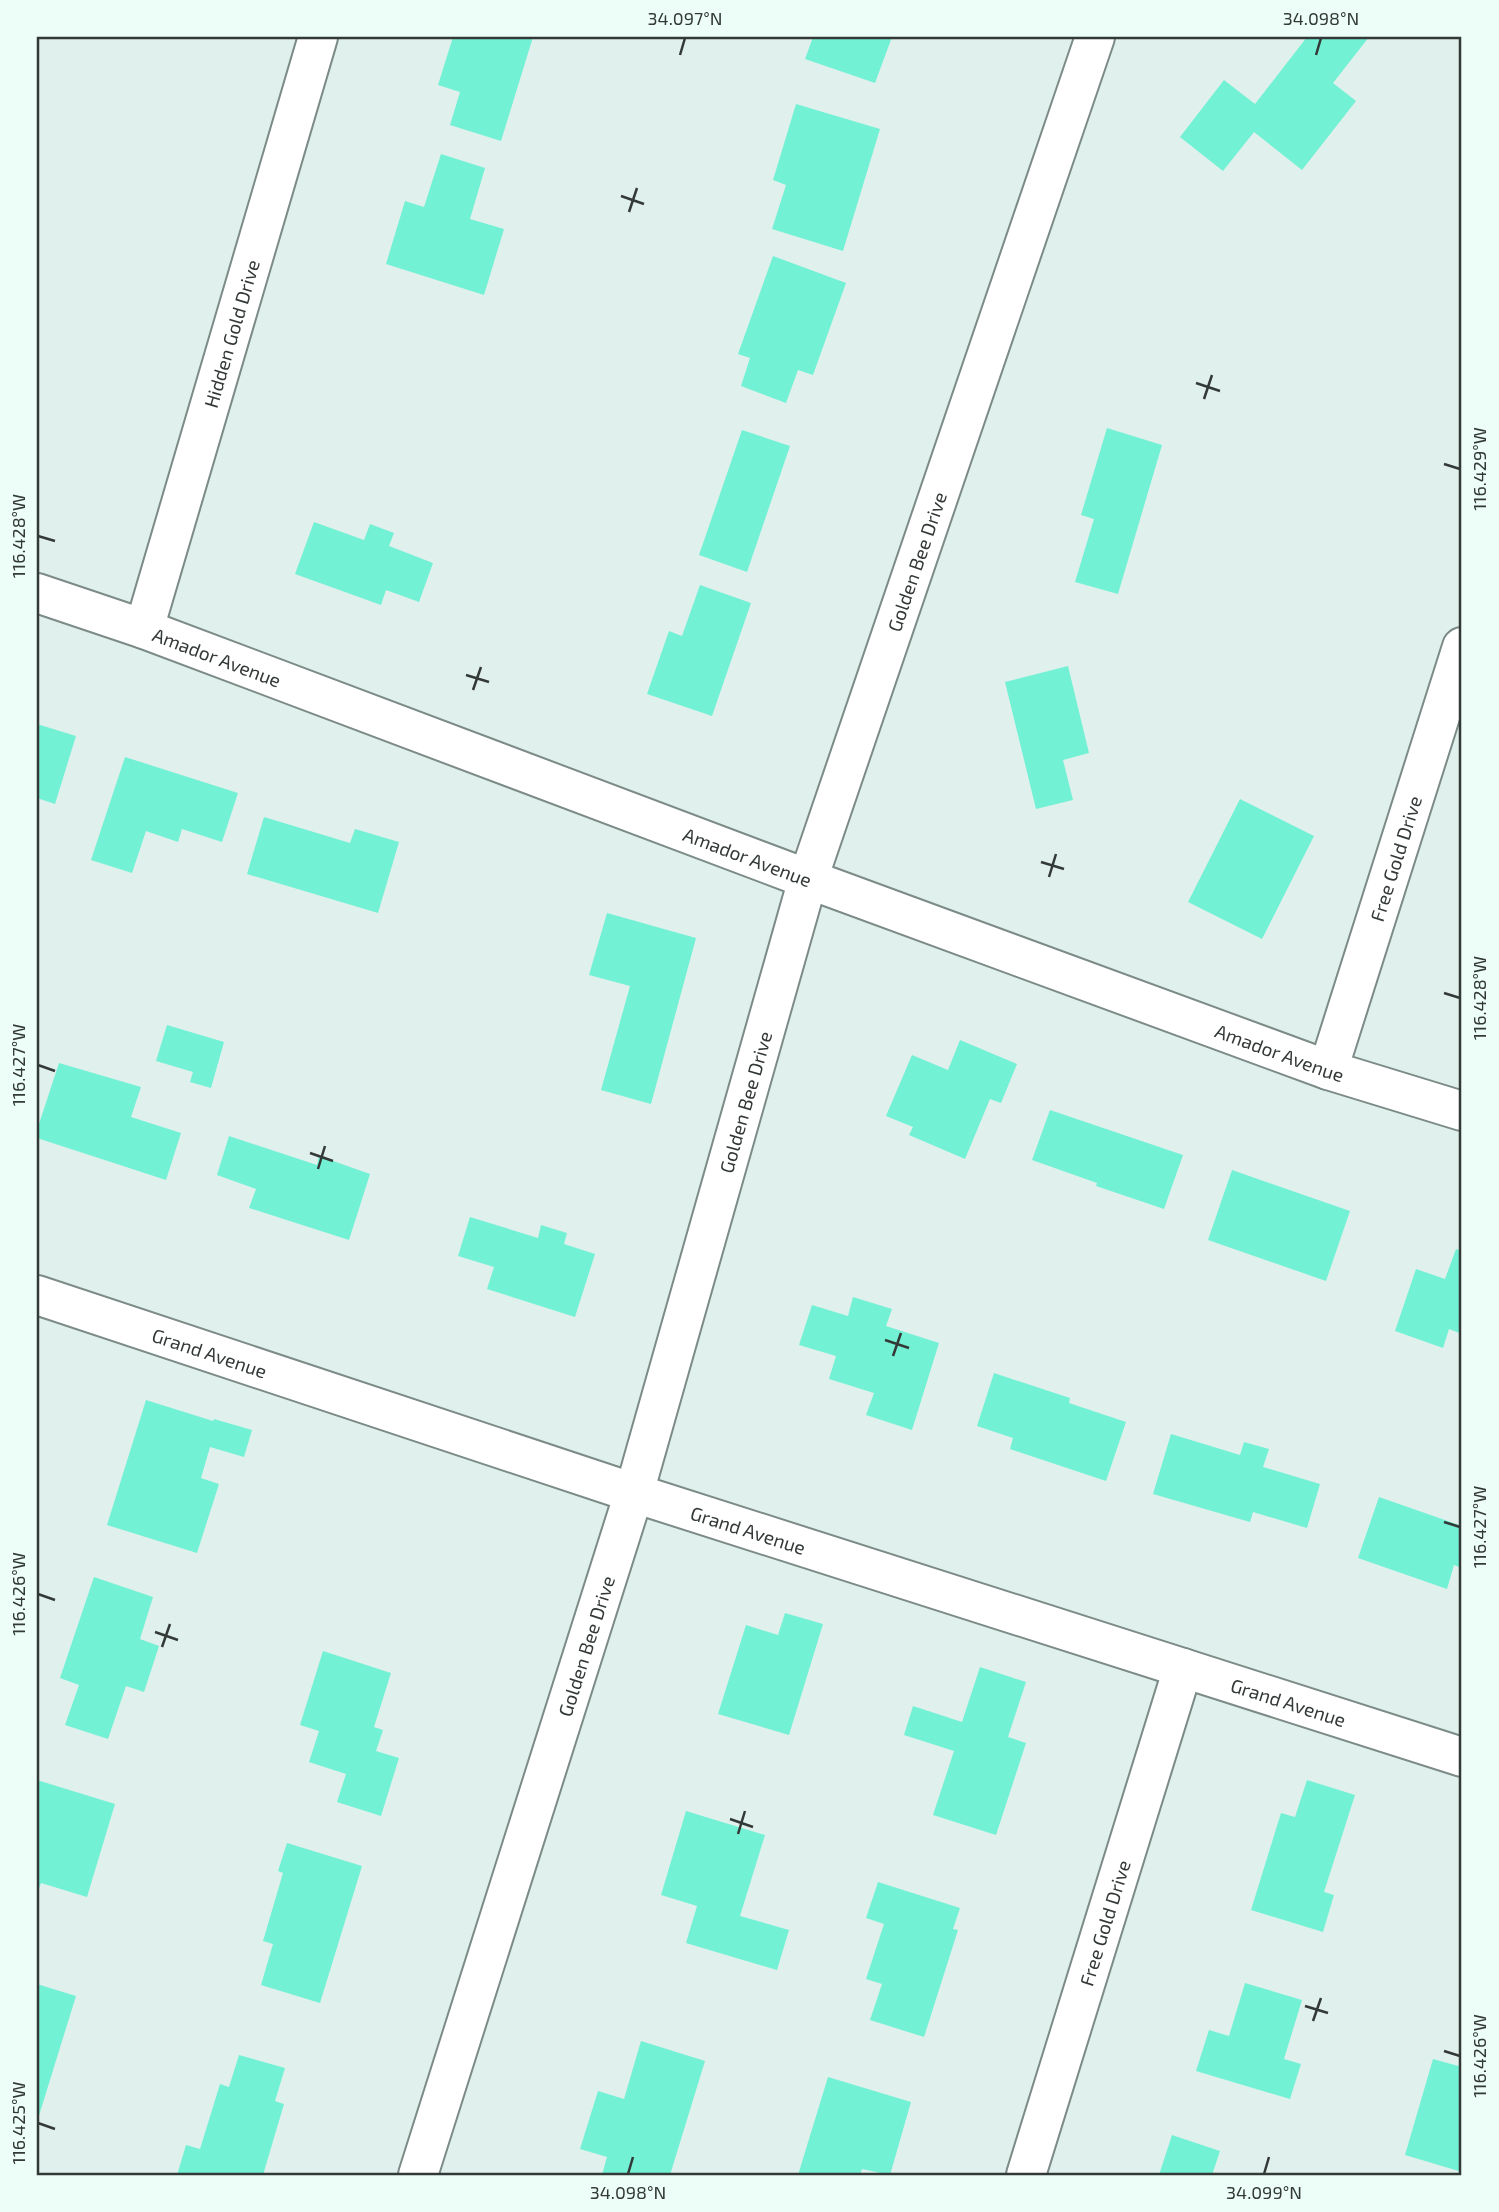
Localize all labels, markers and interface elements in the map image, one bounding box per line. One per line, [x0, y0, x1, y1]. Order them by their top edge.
text: 34.097°N [648, 7, 722, 29]
text: 34.098°N [1283, 7, 1359, 29]
street label: Hidden Gold Drive [198, 257, 264, 410]
text: 116.429°W [1468, 427, 1490, 511]
street label: Golden Bee Drive [882, 489, 951, 634]
text: 116.428°W [7, 494, 29, 578]
street label: Amador Avenue [150, 622, 284, 691]
street label: Free Gold Drive [1364, 793, 1426, 924]
street label: Amador Avenue [680, 822, 815, 891]
text: 116.428°W [1468, 956, 1490, 1040]
street label: Amador Avenue [1212, 1018, 1347, 1086]
text: 116.427°W [7, 1024, 29, 1106]
street label: Golden Bee Drive [714, 1028, 776, 1175]
street label: Grand Avenue [149, 1323, 270, 1382]
text: 116.427°W [1468, 1486, 1490, 1568]
street label: Grand Avenue [688, 1500, 809, 1559]
text: 116.426°W [7, 1552, 29, 1636]
street label: Golden Bee Drive [553, 1573, 619, 1719]
street label: Grand Avenue [1228, 1673, 1349, 1731]
street label: Free Gold Drive [1074, 1857, 1134, 1989]
text: 116.426°W [1468, 2014, 1490, 2098]
text: 116.425°W [7, 2081, 29, 2165]
text: 34.098°N [590, 2181, 666, 2203]
text: 34.099°N [1226, 2181, 1302, 2203]

